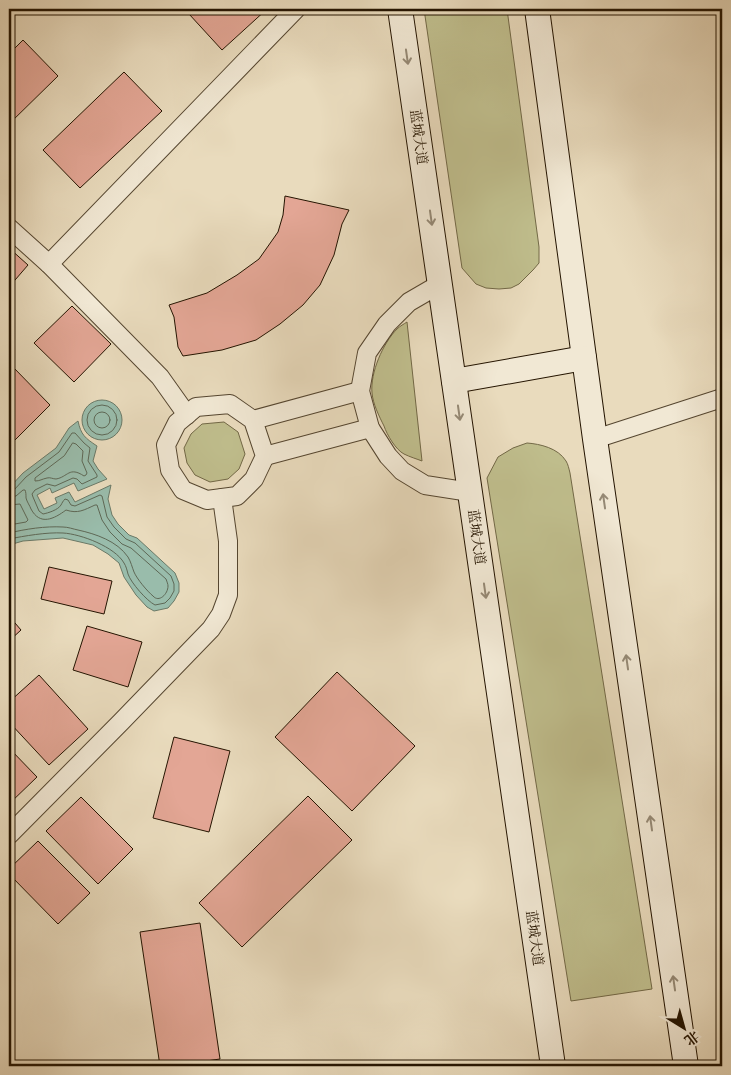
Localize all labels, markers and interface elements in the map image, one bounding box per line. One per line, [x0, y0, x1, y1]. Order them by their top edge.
one-way arrow [402, 49, 412, 65]
street label: 蓝城大道 [406, 108, 431, 166]
one-way arrow [426, 209, 436, 225]
one-way arrow [454, 405, 464, 421]
one-way arrow [599, 493, 609, 509]
street label: 蓝城大道 [464, 508, 489, 566]
one-way arrow [480, 583, 490, 599]
one-way arrow [622, 654, 632, 670]
one-way arrow [645, 815, 655, 831]
street label: 蓝城大道 [522, 909, 547, 967]
one-way arrow [669, 976, 679, 992]
north arrow [658, 1002, 708, 1052]
text: 北 [681, 1027, 702, 1049]

